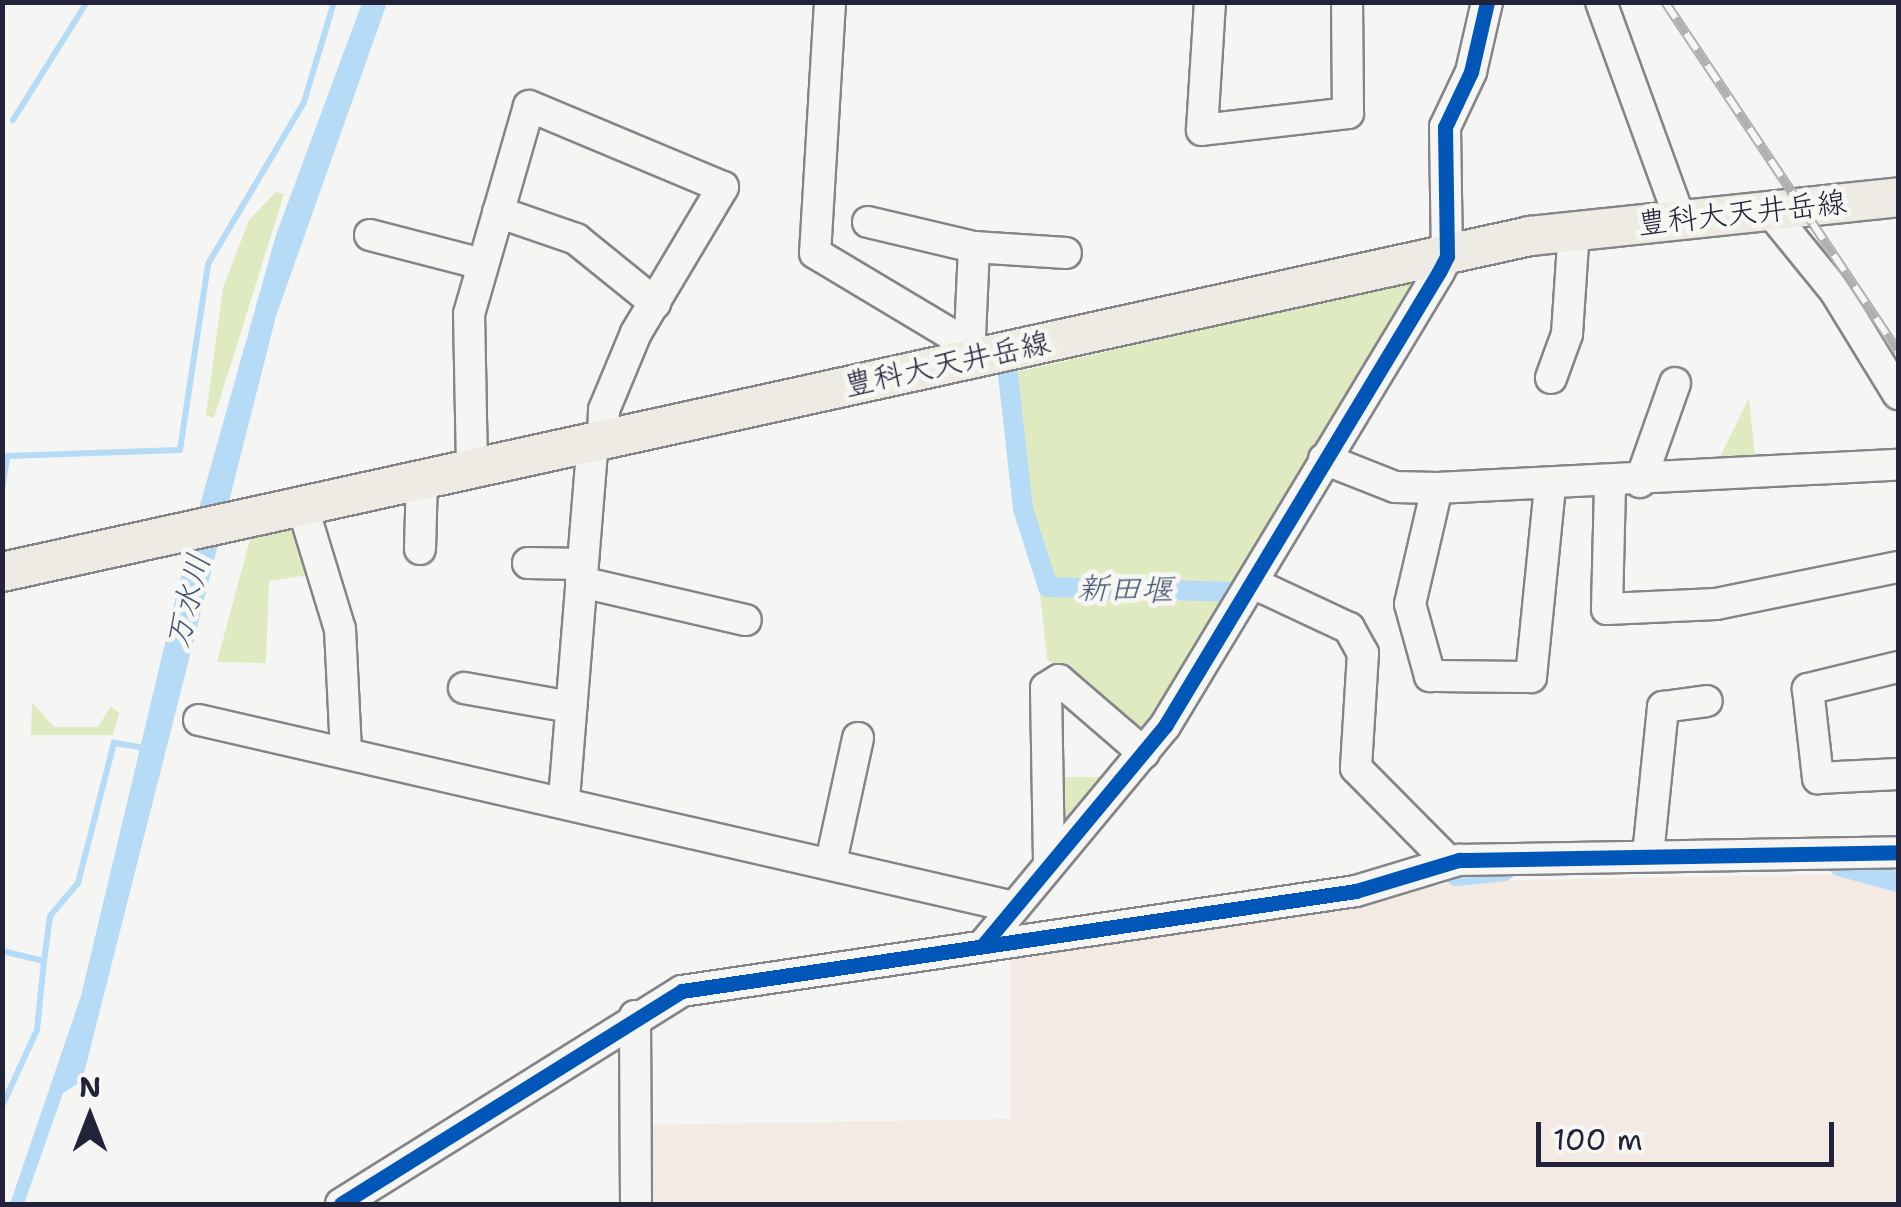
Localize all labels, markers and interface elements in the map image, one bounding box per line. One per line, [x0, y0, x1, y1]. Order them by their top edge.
street label: 豊科大天井岳線 [1636, 184, 1848, 242]
street label: 豊科大天井岳線 [841, 325, 1053, 403]
water label: 万水川 [158, 550, 218, 652]
water label: 新田堰 [1077, 569, 1173, 609]
north arrow [40, 1067, 140, 1167]
text: N [79, 1068, 101, 1106]
scale bar [1541, 1102, 1838, 1164]
text: 100 m [1553, 1119, 1643, 1160]

